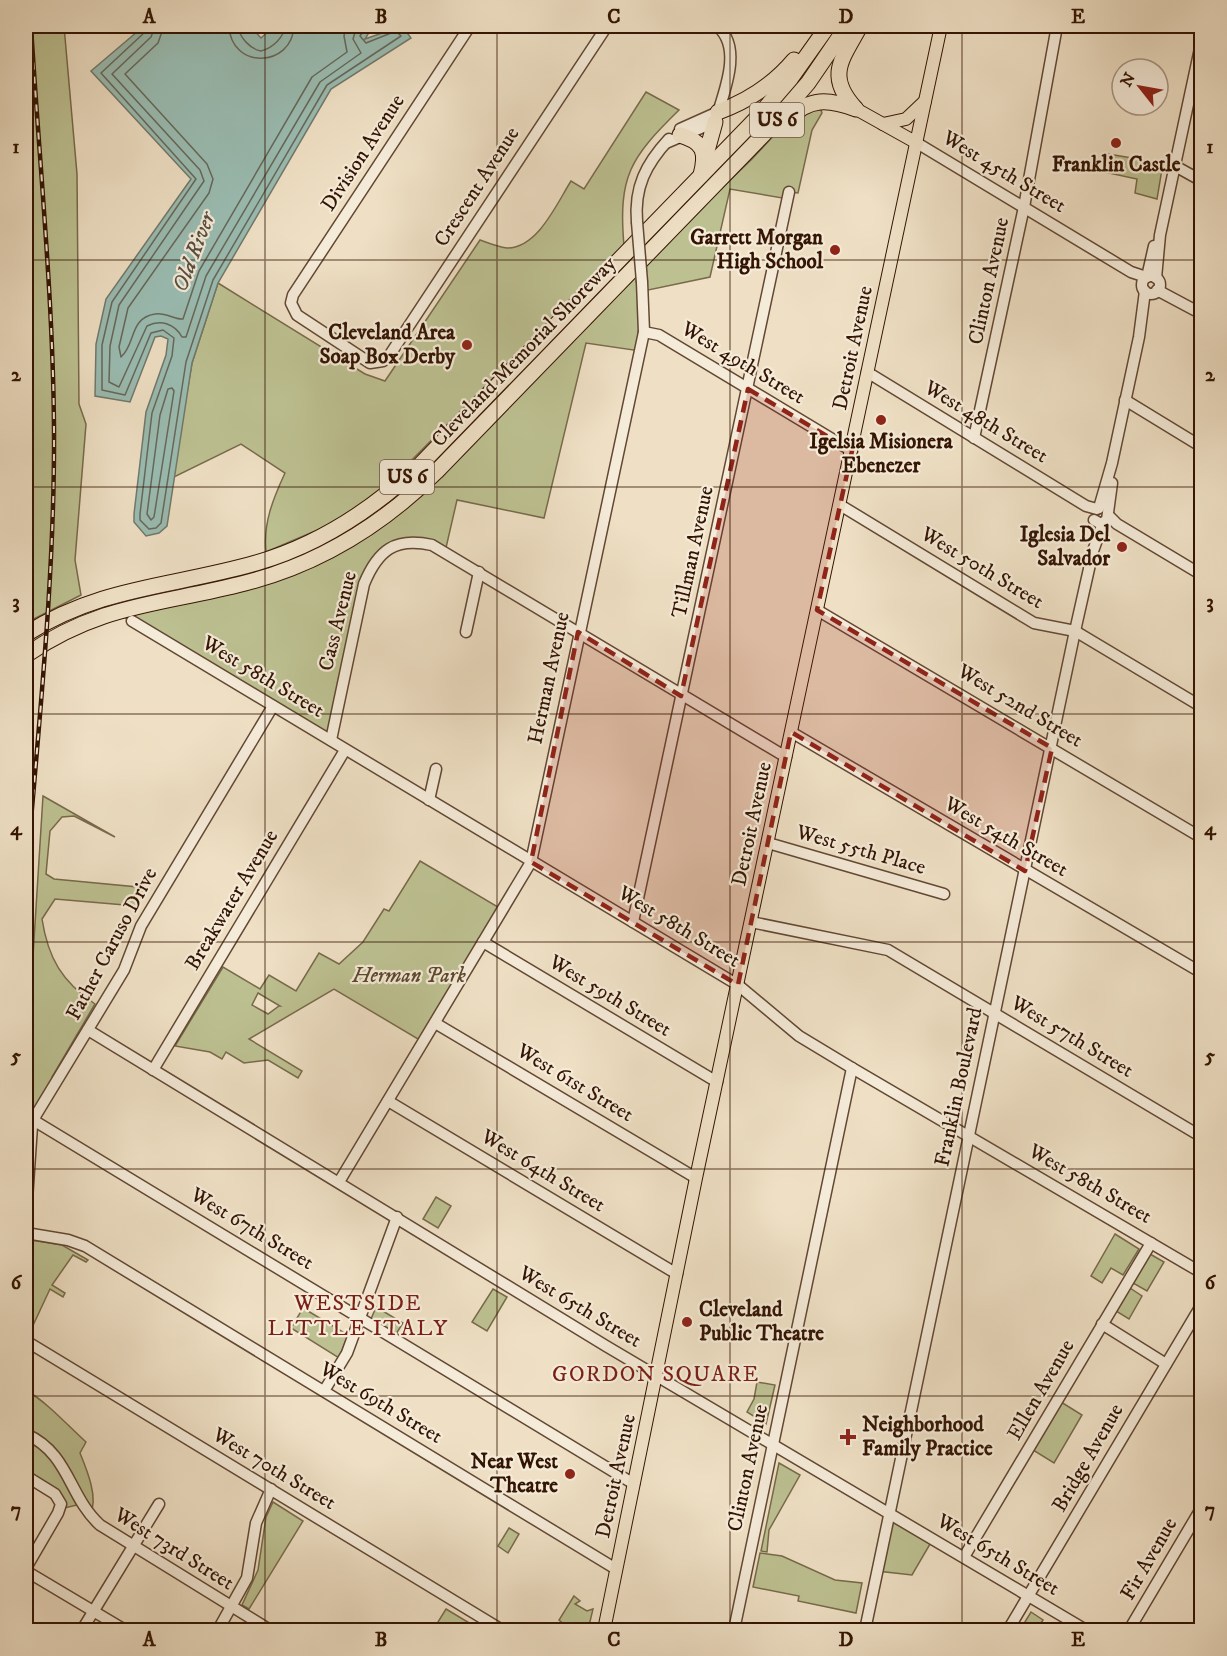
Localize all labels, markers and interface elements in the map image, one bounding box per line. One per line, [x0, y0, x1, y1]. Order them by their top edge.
text: A [142, 5, 157, 30]
text: B [375, 5, 387, 30]
text: C [607, 5, 621, 30]
text: D [839, 5, 854, 30]
text: E [1071, 5, 1085, 30]
north arrow [1110, 57, 1170, 117]
text: N [1116, 69, 1140, 91]
street label: Division Avenue [316, 89, 411, 216]
road number: US 6 [750, 103, 804, 137]
street label: Crescent Avenue [429, 122, 526, 252]
street label: West 45th Street [937, 124, 1071, 219]
text: 1 [12, 135, 20, 160]
text: 1 [1206, 135, 1214, 160]
marker: Franklin Castle [1109, 136, 1123, 150]
place label: Franklin Castle [1052, 152, 1181, 178]
water label: Old River [167, 207, 222, 295]
street label: Clinton Avenue [963, 215, 1015, 347]
place label: Garrett Morgan High School [690, 225, 824, 275]
marker: Garrett Morgan High School [828, 243, 842, 257]
street label: Cleveland Memorial Shoreway [426, 250, 623, 453]
street label: Detroit Avenue [827, 283, 879, 412]
street label: West 49th Street [676, 315, 810, 410]
place label: Cleveland Area Soap Box Derby [320, 320, 456, 370]
marker: Cleveland Area Soap Box Derby [460, 338, 474, 352]
text: 2 [11, 363, 22, 388]
text: 2 [1205, 363, 1216, 388]
street label: West 48th Street [919, 374, 1053, 469]
marker: Igelsia Misionera Ebenezer [874, 413, 888, 427]
place label: Igelsia Misionera Ebenezer [809, 429, 954, 479]
road number: US 6 [380, 460, 434, 494]
street label: Tillman Avenue [666, 483, 720, 621]
street label: West 50th Street [915, 521, 1048, 615]
place label: Iglesia Del Salvador [1020, 522, 1111, 572]
marker: Iglesia Del Salvador [1115, 540, 1129, 554]
street label: Cass Avenue [313, 568, 363, 674]
text: 3 [12, 590, 20, 615]
text: 3 [1206, 590, 1214, 615]
street label: Herman Avenue [522, 609, 576, 747]
street label: West 58th Street [196, 630, 329, 724]
street label: West 52nd Street [952, 658, 1088, 754]
street label: Detroit Avenue [726, 759, 778, 888]
street label: West 54th Street [939, 791, 1073, 883]
text: 4 [10, 817, 23, 842]
text: 4 [1204, 817, 1217, 842]
street label: West 55th Place [792, 819, 929, 881]
street label: Breakwater Avenue [180, 825, 284, 975]
street label: Father Caruso Drive [61, 863, 163, 1025]
street label: West 58th Street [612, 880, 745, 974]
street label: West 59th Street [543, 949, 676, 1043]
park label: Herman Park [351, 963, 466, 989]
street label: West 57th Street [1005, 990, 1138, 1084]
street label: Franklin Boulevard [929, 1005, 989, 1169]
street label: West 61st Street [511, 1037, 638, 1128]
text: 5 [10, 1044, 21, 1069]
text: 5 [1204, 1044, 1215, 1069]
street label: West 64th Street [475, 1123, 610, 1218]
street label: West 58th Street [1023, 1138, 1156, 1230]
street label: West 67th Street [185, 1182, 319, 1276]
street label: West 65th Street [513, 1260, 646, 1354]
text: 6 [11, 1271, 23, 1296]
text: 6 [1205, 1271, 1217, 1296]
district label: WESTSIDE LITTLE ITALY [267, 1290, 449, 1342]
place label: Cleveland Public Theatre [699, 1297, 824, 1347]
marker: Cleveland Public Theatre [680, 1315, 694, 1329]
street label: Ellen Avenue [1002, 1335, 1080, 1445]
street label: West 69th Street [314, 1356, 447, 1450]
district label: GORDON SQUARE [552, 1361, 760, 1388]
street label: Bridge Avenue [1047, 1399, 1130, 1517]
street label: Clinton Avenue [722, 1402, 774, 1534]
street label: Detroit Avenue [590, 1411, 642, 1540]
place label: Neighborhood Family Practice [862, 1412, 993, 1462]
street label: West 70th Street [207, 1421, 341, 1516]
marker: Neighborhood Family Practice [839, 1428, 857, 1446]
place label: Near West Theatre [471, 1449, 558, 1499]
marker: Near West Theatre [563, 1467, 577, 1481]
text: 7 [11, 1498, 21, 1523]
text: 7 [1205, 1498, 1215, 1523]
street label: West 73rd Street [108, 1501, 239, 1596]
street label: West 65th Street [931, 1508, 1064, 1602]
street label: Fir Avenue [1115, 1513, 1183, 1605]
text: A [142, 1628, 157, 1653]
text: B [375, 1628, 387, 1653]
text: C [607, 1628, 621, 1653]
text: D [839, 1628, 854, 1653]
text: E [1071, 1628, 1085, 1653]

